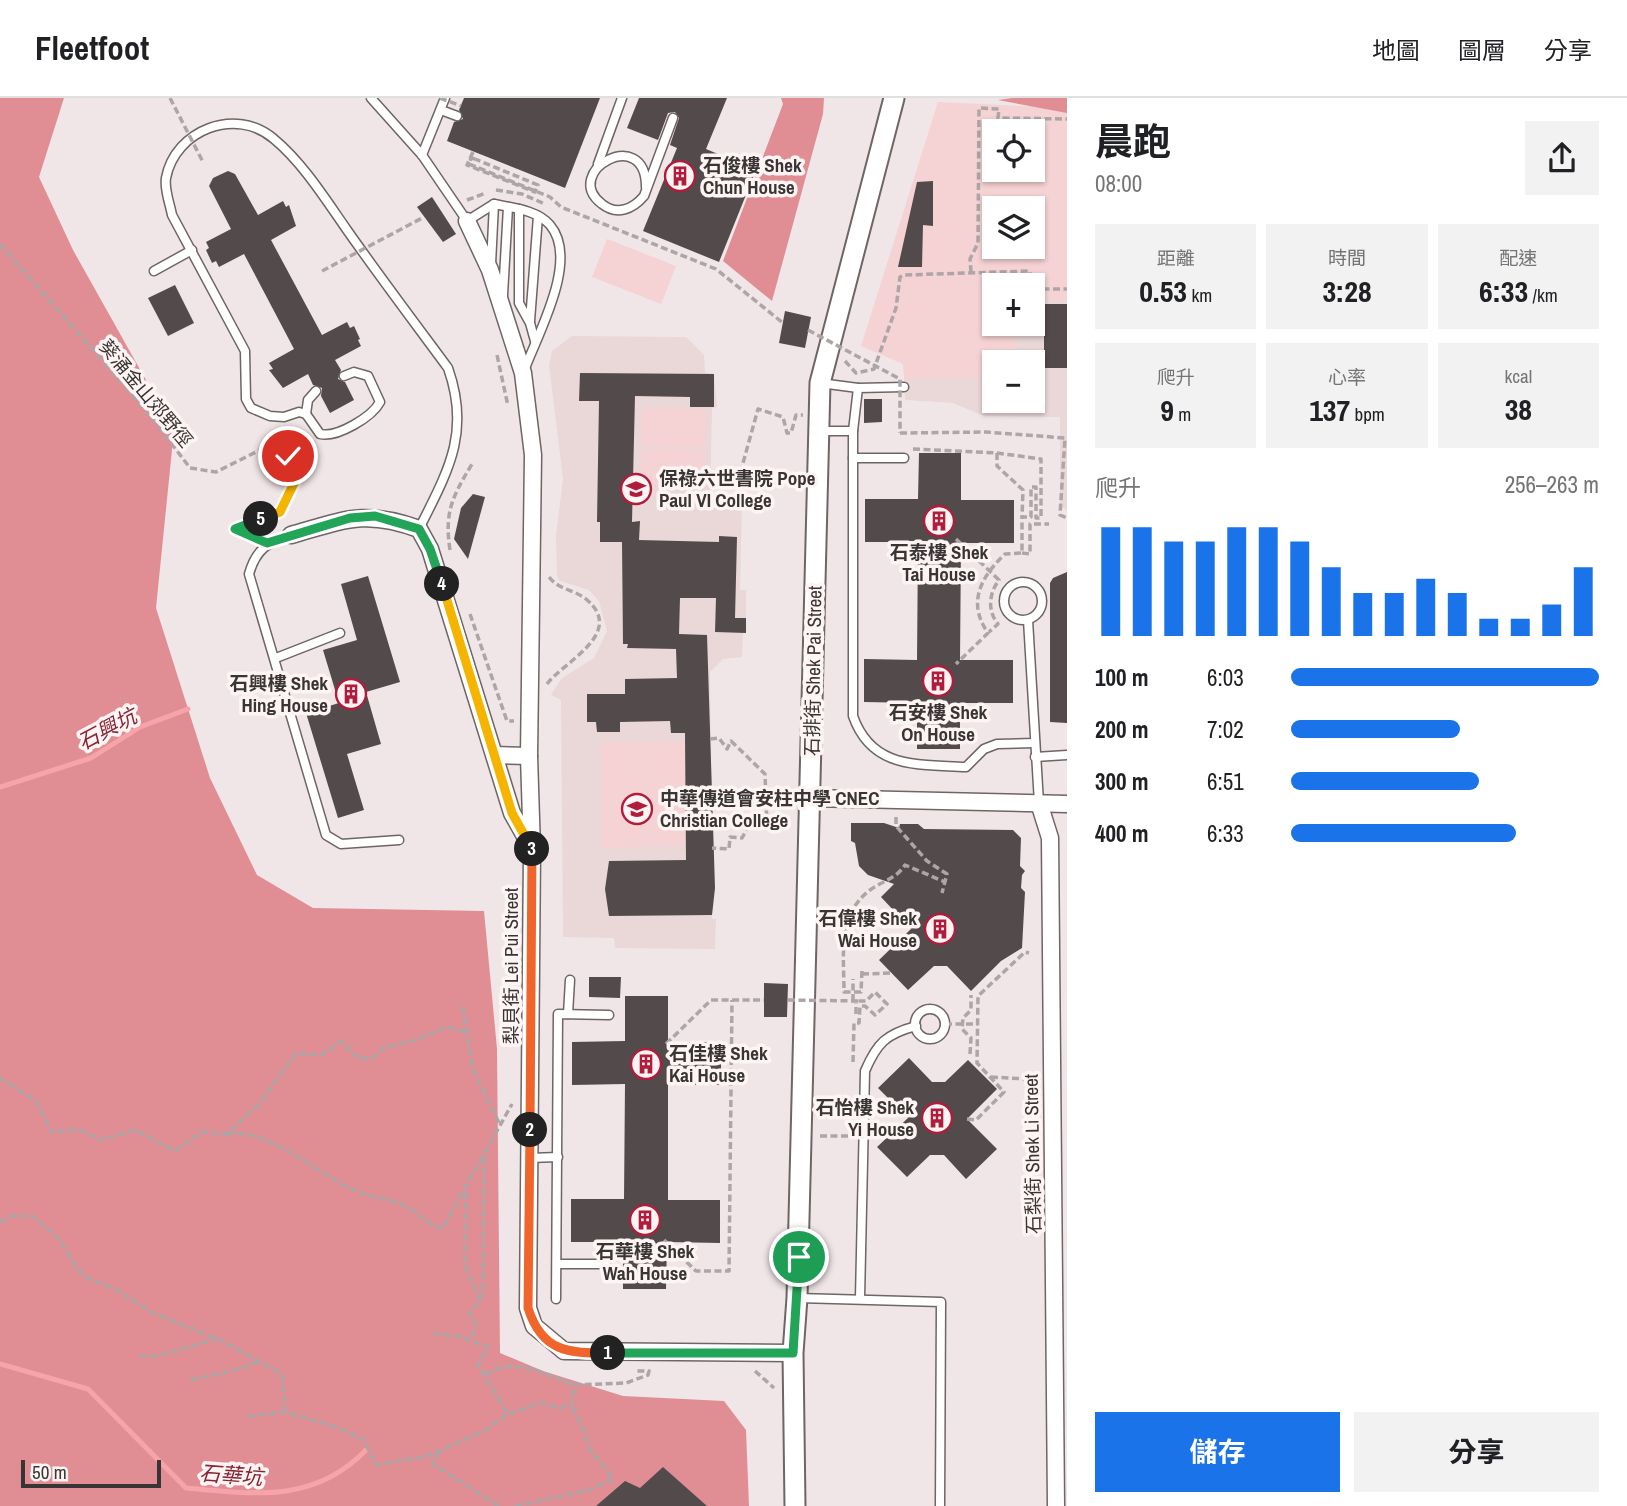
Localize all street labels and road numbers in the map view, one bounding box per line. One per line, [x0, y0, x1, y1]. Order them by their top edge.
street label: 葵涌金山郊野徑 [93, 334, 199, 452]
street label: 石排街 Shek Pai Street [799, 585, 827, 756]
street label: 梨貝街 Lei Pui Street [498, 887, 524, 1044]
street label: 石梨街 Shek Li Street [1018, 1073, 1046, 1234]

